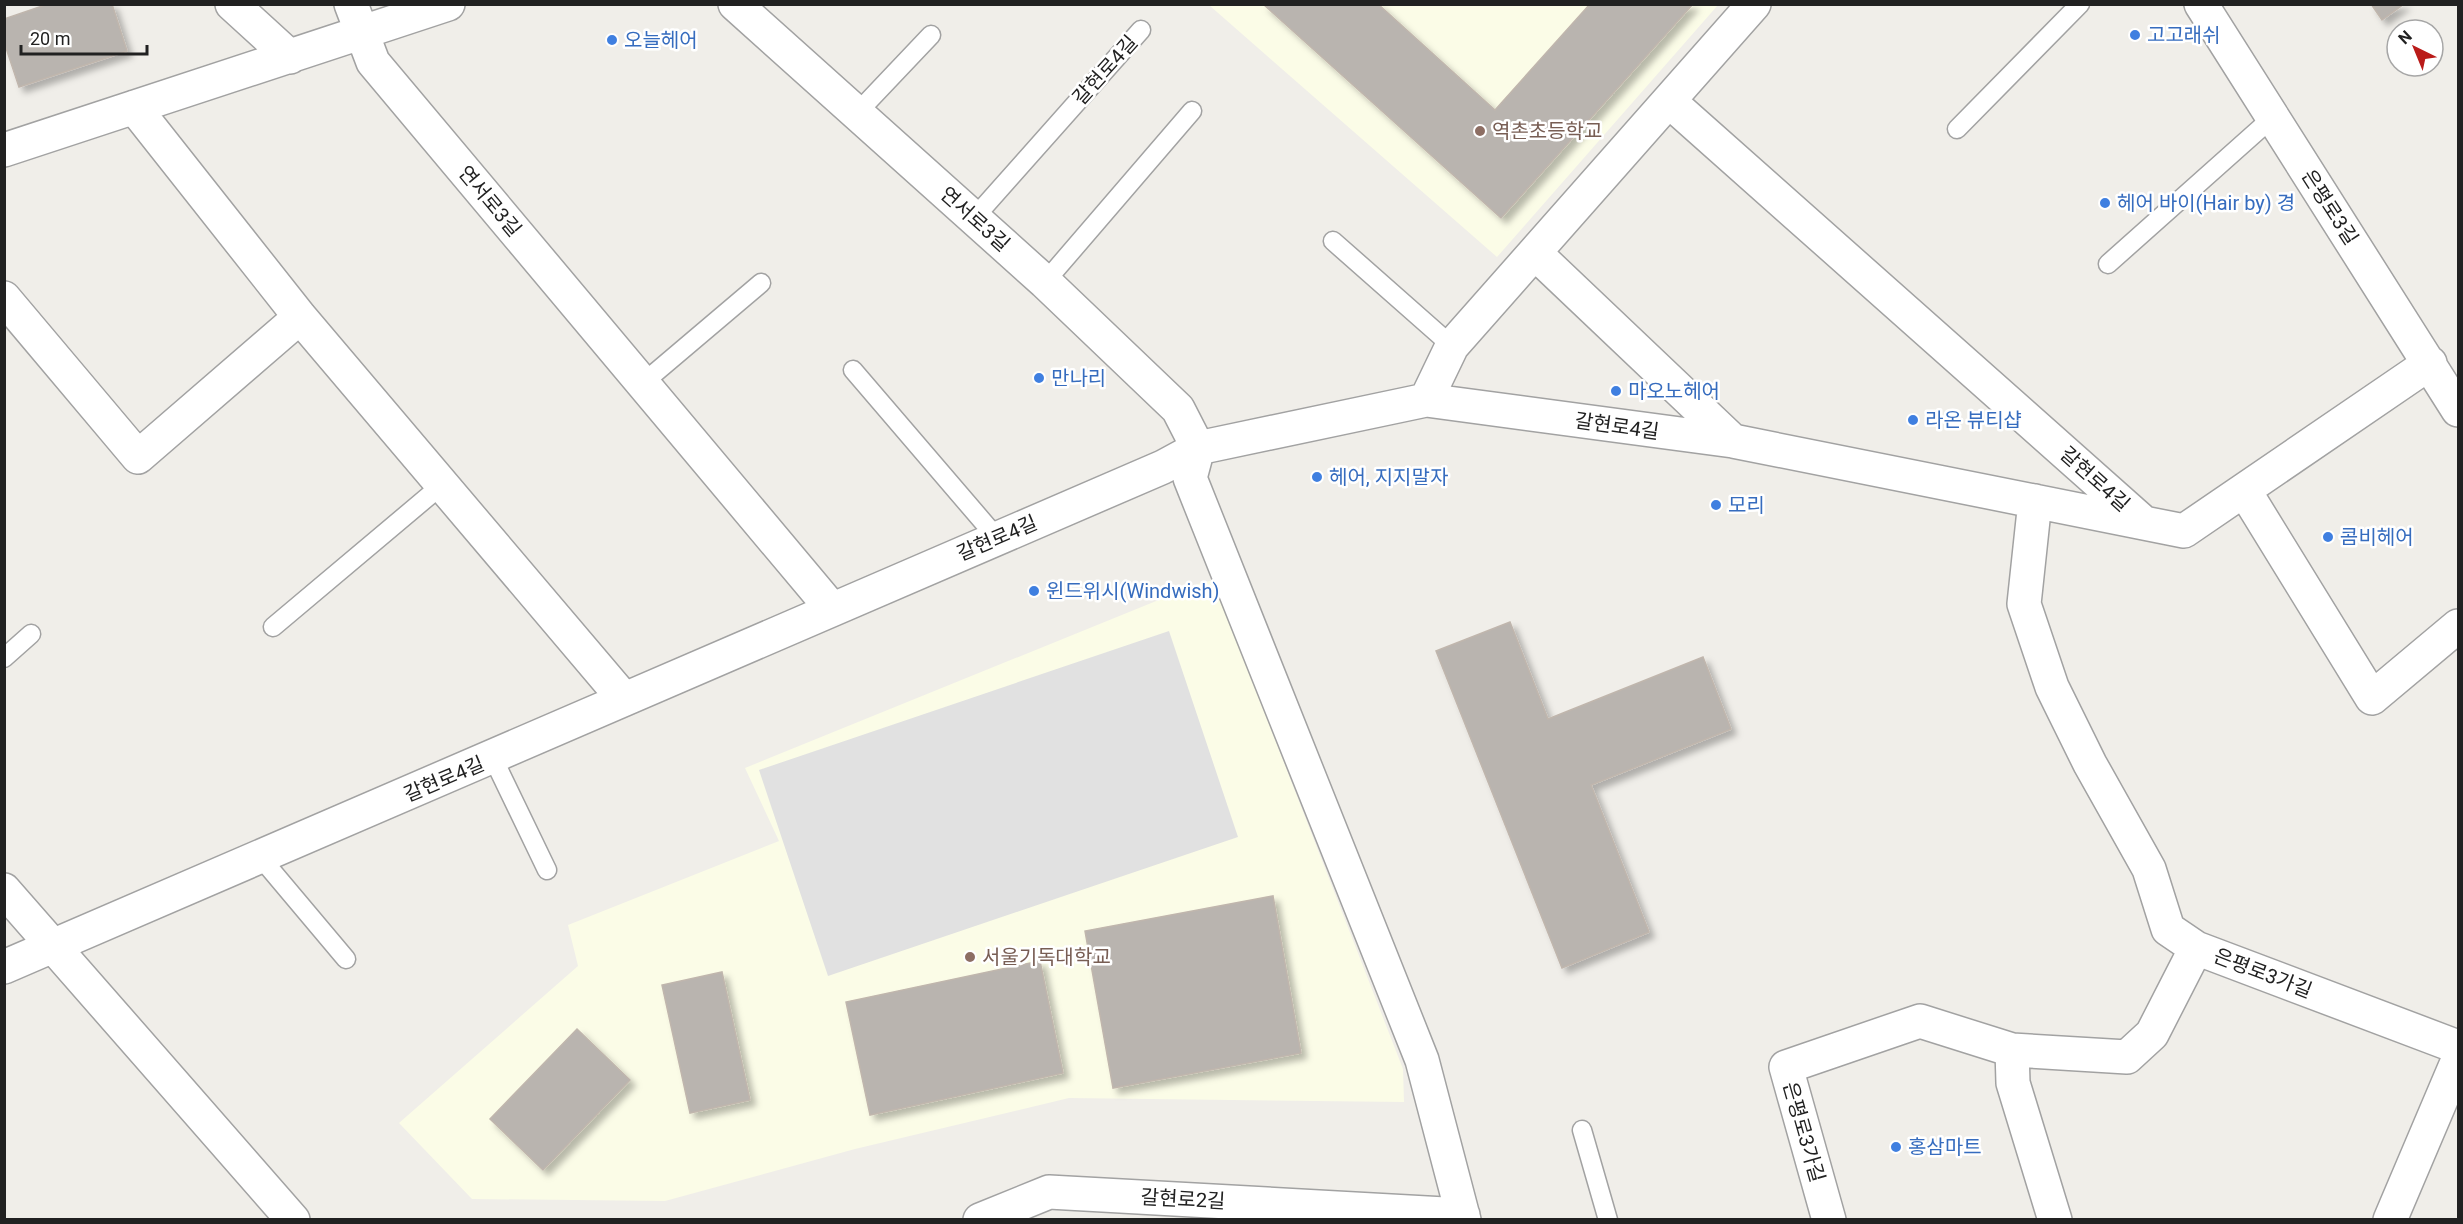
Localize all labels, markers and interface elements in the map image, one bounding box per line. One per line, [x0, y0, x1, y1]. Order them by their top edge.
scale bar [21, 18, 147, 56]
north arrow [2385, 18, 2445, 78]
place label: 고고래쉬 [2147, 23, 2221, 47]
text: N [2395, 27, 2416, 48]
text: 20 m [30, 28, 70, 49]
place label: 오늘헤어 [624, 28, 698, 52]
marker: 고고래쉬 [2128, 28, 2142, 42]
street label: 갈현로4길 [1068, 30, 1142, 110]
marker: 오늘헤어 [605, 33, 619, 47]
place label: 역촌초등학교 [1492, 119, 1602, 143]
marker: 역촌초등학교 [1473, 124, 1487, 138]
street label: 연서로3길 [454, 161, 526, 241]
street label: 은평로3길 [2297, 165, 2363, 249]
street label: 연서로3길 [935, 182, 1015, 256]
place label: 헤어 바이(Hair by) 경 [2117, 191, 2295, 215]
marker: 헤어 바이(Hair by) 경 [2098, 196, 2112, 210]
place label: 만나리 [1051, 366, 1106, 390]
marker: 만나리 [1032, 371, 1046, 385]
place label: 마오노헤어 [1628, 379, 1720, 403]
marker: 마오노헤어 [1609, 384, 1623, 398]
street label: 갈현로4길 [1573, 408, 1661, 444]
place label: 라온 뷰티샵 [1925, 408, 2022, 432]
marker: 라온 뷰티샵 [1906, 413, 1920, 427]
street label: 갈현로4길 [2055, 442, 2135, 516]
place label: 헤어, 지지말자 [1329, 465, 1448, 489]
marker: 헤어, 지지말자 [1310, 470, 1324, 484]
place label: 모리 [1728, 493, 1765, 517]
marker: 모리 [1709, 498, 1723, 512]
street label: 갈현로4길 [953, 510, 1041, 566]
place label: 콤비헤어 [2340, 525, 2414, 549]
marker: 콤비헤어 [2321, 530, 2335, 544]
place label: 윈드위시(Windwish) [1046, 579, 1220, 603]
marker: 윈드위시(Windwish) [1027, 584, 1041, 598]
street label: 갈현로4길 [400, 751, 488, 807]
street label: 은평로3가길 [2211, 943, 2315, 1003]
place label: 서울기독대학교 [982, 945, 1111, 969]
marker: 서울기독대학교 [963, 950, 977, 964]
street label: 은평로3가길 [1778, 1079, 1830, 1185]
place label: 홍삼마트 [1908, 1135, 1982, 1159]
marker: 홍삼마트 [1889, 1140, 1903, 1154]
street label: 갈현로2길 [1140, 1185, 1226, 1213]

